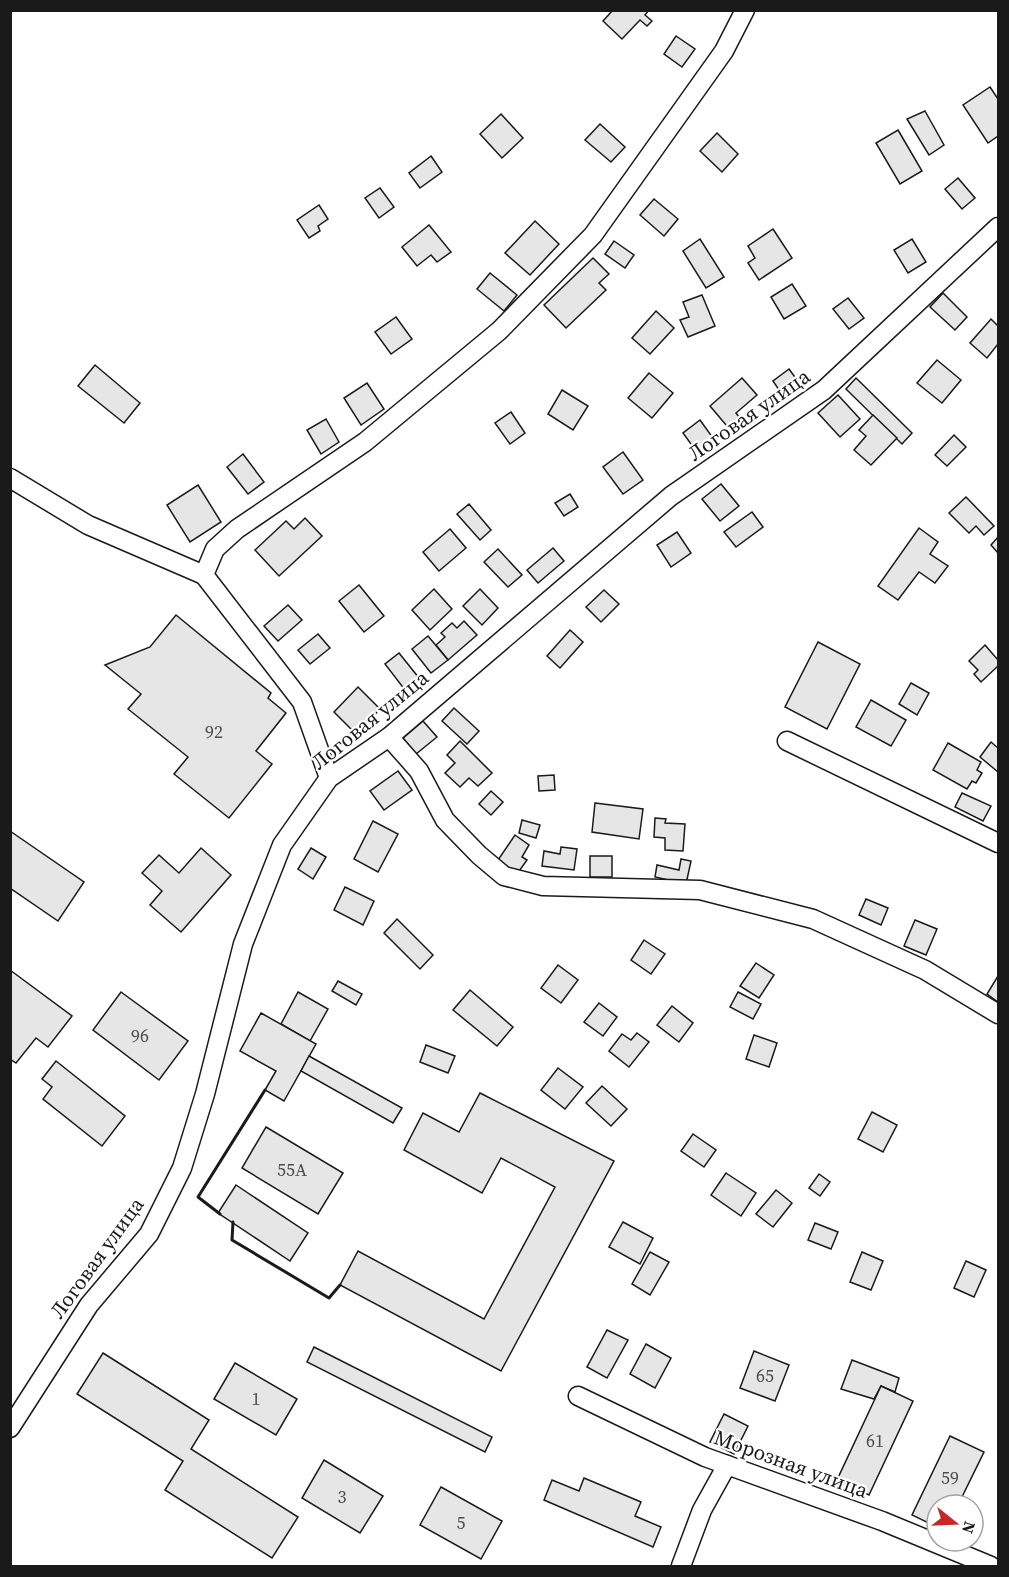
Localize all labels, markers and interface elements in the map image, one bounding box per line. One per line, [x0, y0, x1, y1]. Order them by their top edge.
street label: Логовая улица [682, 361, 816, 468]
street label: Логовая улица [305, 663, 435, 776]
house number: 92 [205, 719, 223, 744]
house number: 96 [131, 1023, 149, 1048]
house number: 55А [277, 1157, 307, 1182]
street label: Логовая улица [43, 1191, 151, 1324]
house number: 65 [756, 1363, 774, 1388]
house number: 1 [252, 1386, 261, 1411]
street label: Морозная улица [710, 1422, 872, 1505]
house number: 61 [866, 1428, 884, 1453]
house number: 59 [941, 1465, 959, 1490]
house number: 3 [338, 1484, 347, 1509]
north arrow [925, 1493, 985, 1553]
house number: 5 [457, 1510, 466, 1535]
text: N [957, 1519, 982, 1537]

